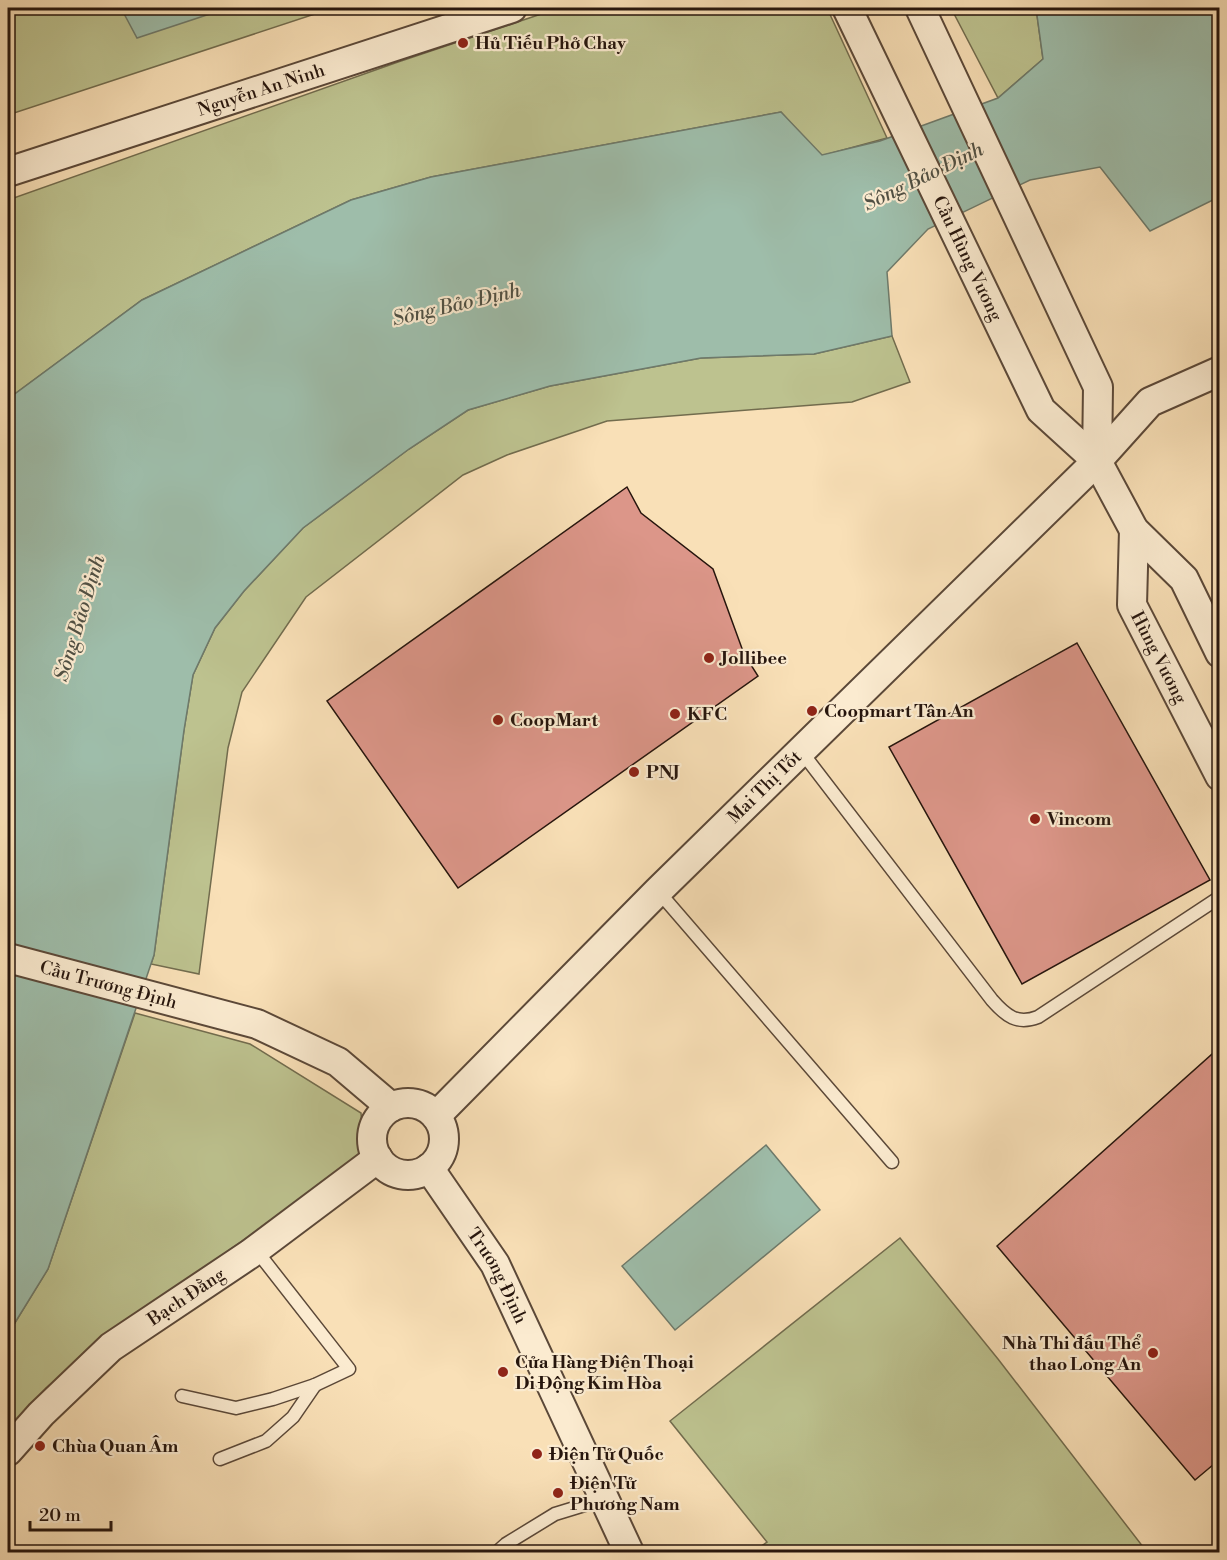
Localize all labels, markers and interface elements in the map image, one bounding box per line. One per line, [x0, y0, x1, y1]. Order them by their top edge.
place label: Hủ Tiếu Phở Chay [475, 32, 627, 55]
marker: Hủ Tiếu Phở Chay [456, 36, 470, 50]
street label: Nguyễn An Ninh [194, 59, 328, 122]
water label: Sông Bảo Định [859, 137, 989, 217]
street label: Cầu Hùng Vương [927, 192, 1008, 326]
water label: Sông Bảo Định [390, 278, 524, 332]
water label: Sông Bảo Định [49, 551, 112, 685]
street label: Hùng Vương [1125, 608, 1192, 708]
place label: Jollibee [718, 647, 787, 670]
marker: Jollibee [702, 651, 716, 665]
place label: Coopmart Tân An [824, 700, 974, 723]
place label: KFC [687, 703, 727, 726]
marker: Coopmart Tân An [805, 704, 819, 718]
marker: KFC [668, 707, 682, 721]
place label: CoopMart [510, 709, 598, 732]
marker: CoopMart [491, 713, 505, 727]
street label: Mai Thị Tốt [723, 745, 807, 829]
place label: PNJ [646, 761, 680, 784]
marker: PNJ [627, 765, 641, 779]
place label: Vincom [1046, 808, 1112, 831]
marker: Vincom [1028, 812, 1042, 826]
street label: Cầu Trương Định [37, 956, 180, 1014]
street label: Trương Định [462, 1224, 532, 1328]
street label: Bạch Đằng [143, 1263, 230, 1332]
place label: Nhà Thi đấu Thể thao Long An [1002, 1332, 1141, 1376]
marker: Nhà Thi đấu Thể thao Long An [1146, 1346, 1160, 1360]
place label: Cửa Hàng Điện Thoại Di Động Kim Hòa [515, 1351, 694, 1395]
marker: Cửa Hàng Điện Thoại Di Động Kim Hòa [496, 1365, 510, 1379]
place label: Chùa Quan Âm [52, 1435, 179, 1458]
marker: Chùa Quan Âm [33, 1439, 47, 1453]
place label: Điện Tử Quốc [548, 1443, 664, 1466]
marker: Điện Tử Quốc [530, 1447, 544, 1461]
place label: Điện Tử Phương Nam [569, 1472, 680, 1516]
marker: Điện Tử Phương Nam [551, 1486, 565, 1500]
scale bar [30, 1494, 111, 1532]
text: 20 m [39, 1504, 81, 1527]

